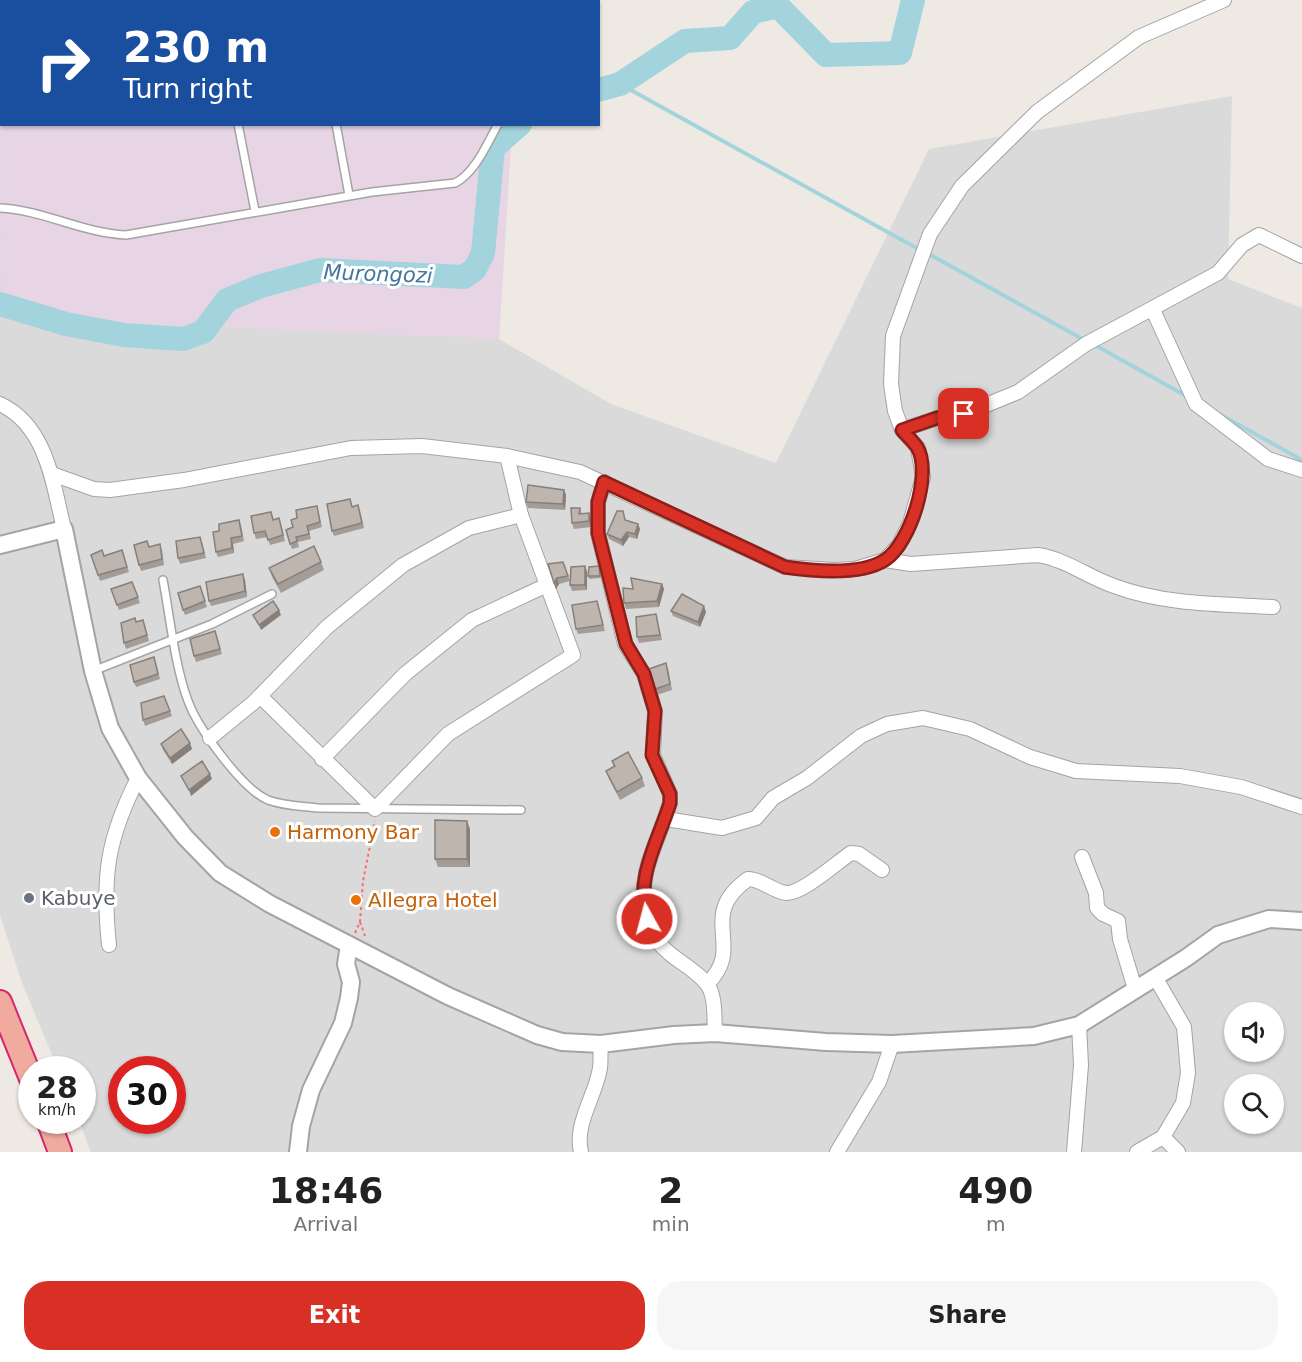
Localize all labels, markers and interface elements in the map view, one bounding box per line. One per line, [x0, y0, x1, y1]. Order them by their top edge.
text: 230 m [123, 23, 269, 72]
icon: right [24, 24, 102, 102]
text: Turn right [123, 73, 252, 104]
water label: Murongozi [323, 260, 433, 288]
pin [938, 388, 989, 439]
icon: arrive [947, 397, 980, 430]
place label: Harmony Bar [287, 820, 420, 844]
marker: Harmony Bar [268, 825, 282, 839]
place label: Kabuye [41, 886, 116, 910]
position arrow [615, 887, 679, 951]
place label: Allegra Hotel [368, 888, 498, 912]
marker: Kabuye [22, 891, 36, 905]
marker: Allegra Hotel [349, 893, 363, 907]
map controls [1224, 1002, 1284, 1134]
button: sound [1224, 1002, 1284, 1062]
speed limit sign: 30 [108, 1056, 186, 1134]
text: 28 [36, 1070, 78, 1105]
button: search [1224, 1074, 1284, 1134]
text: km/h [38, 1101, 76, 1119]
text: 18:46 [269, 1170, 383, 1211]
text: 2 [658, 1170, 683, 1211]
text: 490 [958, 1170, 1033, 1211]
text: Arrival [293, 1212, 358, 1236]
text: min [652, 1212, 690, 1236]
text: m [986, 1212, 1006, 1236]
button: Exit [24, 1281, 645, 1350]
button: Share [657, 1281, 1278, 1350]

